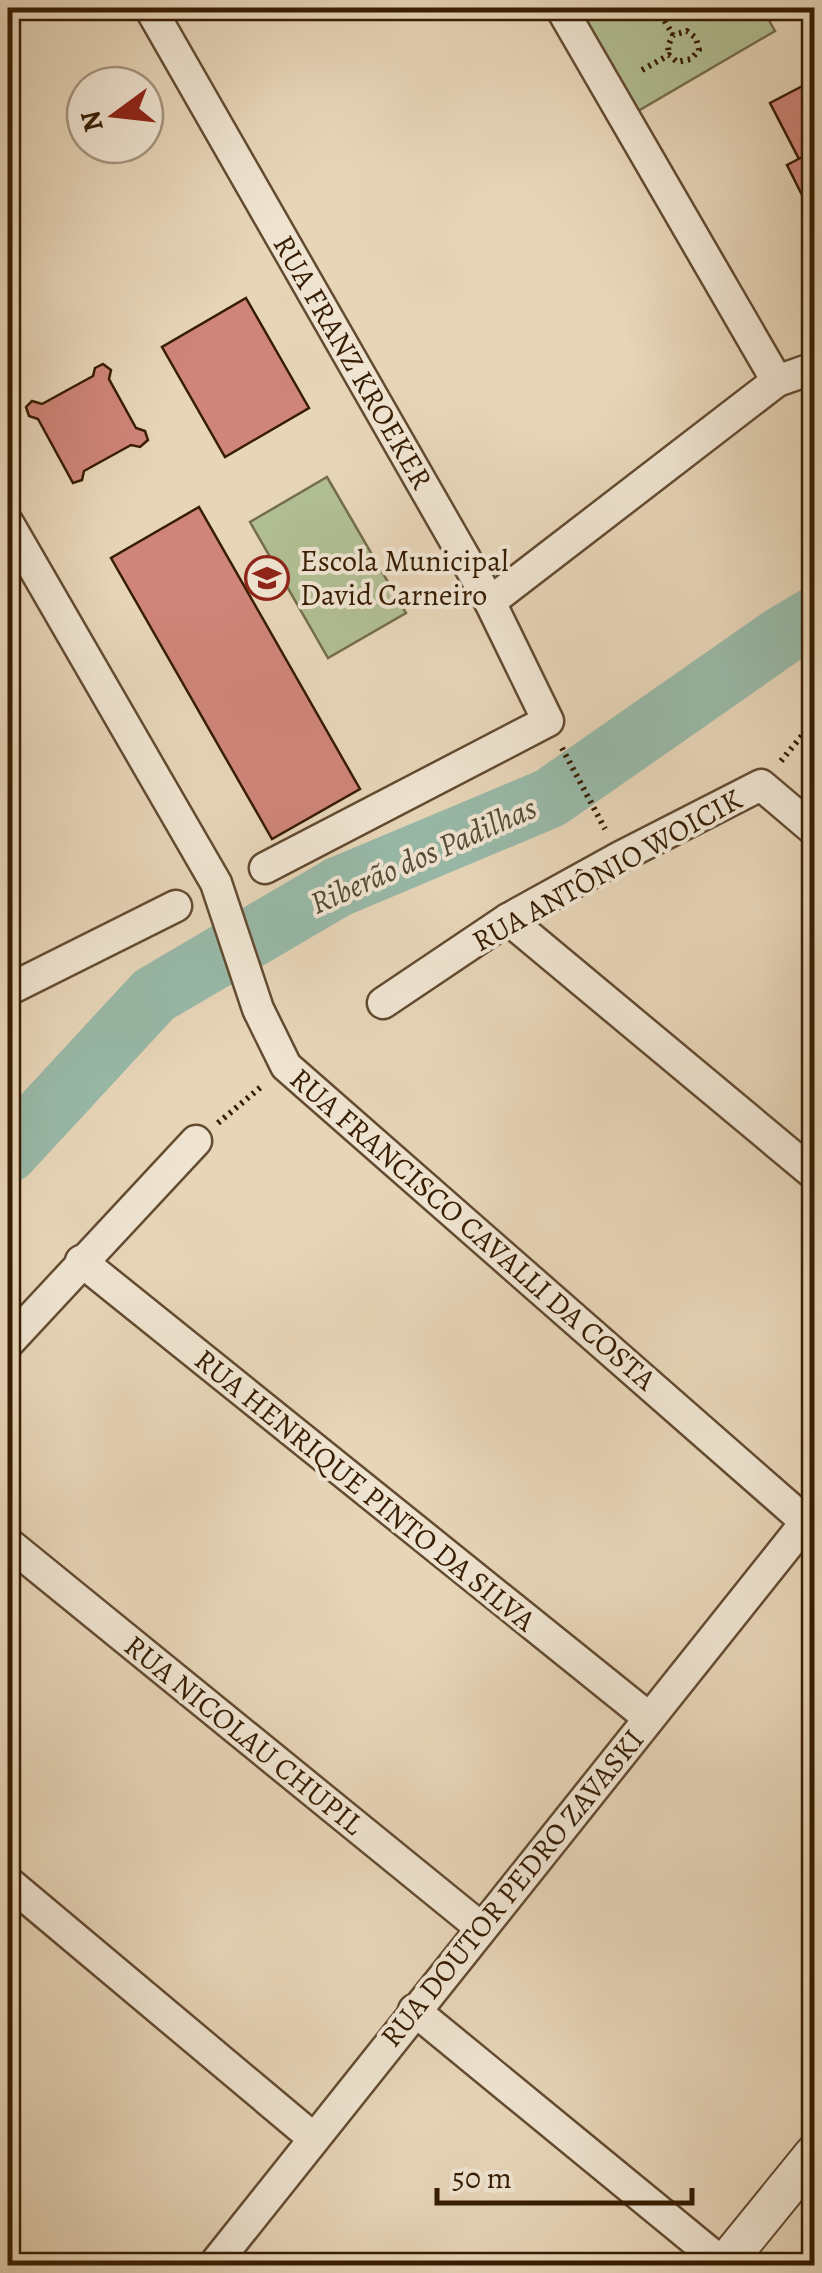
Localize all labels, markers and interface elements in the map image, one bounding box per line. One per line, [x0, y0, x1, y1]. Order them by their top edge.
north arrow [65, 65, 165, 165]
text: N [71, 106, 113, 136]
street label: RUA FRANZ KROEKER [264, 228, 442, 497]
place label: Escola Municipal David Carneiro [300, 541, 509, 615]
school or university icon: Escola Municipal David Carneiro [244, 555, 290, 601]
street label: RUA ANTÔNIO WOICIK [465, 779, 749, 961]
water label: Riberão dos Padilhas [303, 785, 543, 925]
street label: RUA FRANCISCO CAVALLI DA COSTA [281, 1059, 665, 1399]
street label: RUA HENRIQUE PINTO DA SILVA [186, 1340, 544, 1641]
street label: RUA NICOLAU CHUPIL [116, 1626, 373, 1844]
street label: RUA DOUTOR PEDRO ZAVASKI [371, 1721, 653, 2055]
scale bar [437, 2143, 692, 2205]
text: 50 m [452, 2158, 512, 2198]

